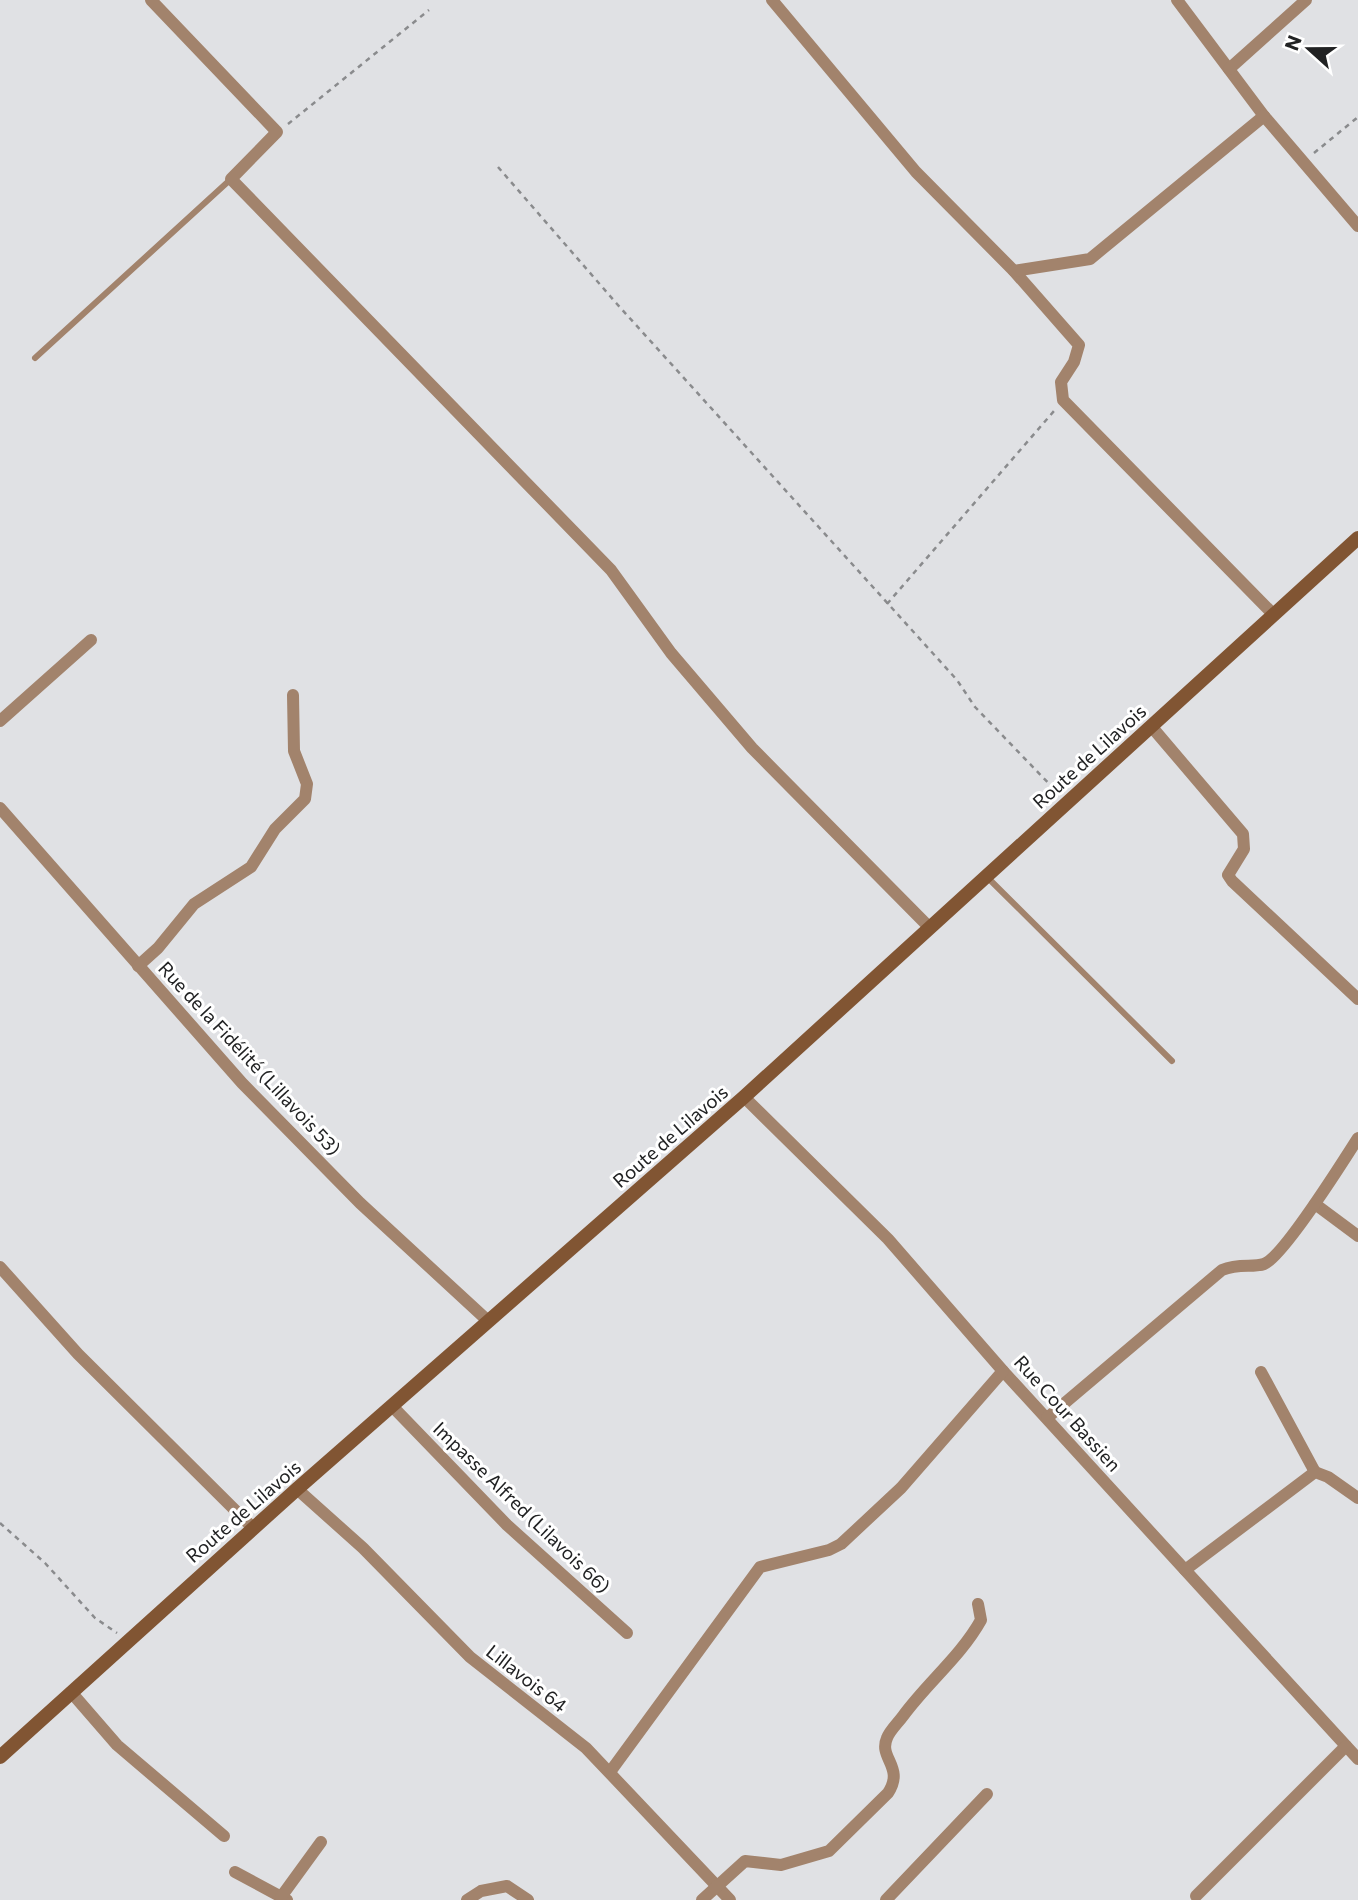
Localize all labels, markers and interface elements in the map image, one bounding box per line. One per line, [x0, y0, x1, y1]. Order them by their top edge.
north arrow [1274, 14, 1344, 84]
text: N [1279, 32, 1306, 54]
street label: Route de Lilavois [1028, 699, 1150, 813]
street label: Rue de la Fidélité (Lillavois 53) [154, 956, 346, 1160]
street label: Route de Lilavois [608, 1080, 732, 1192]
street label: Rue Cour Bassien [1010, 1350, 1126, 1476]
street label: Impasse Alfred (Lilavois 66) [429, 1417, 615, 1597]
street label: Route de Lilavois [181, 1455, 305, 1567]
street label: Lillavois 64 [482, 1639, 572, 1717]

